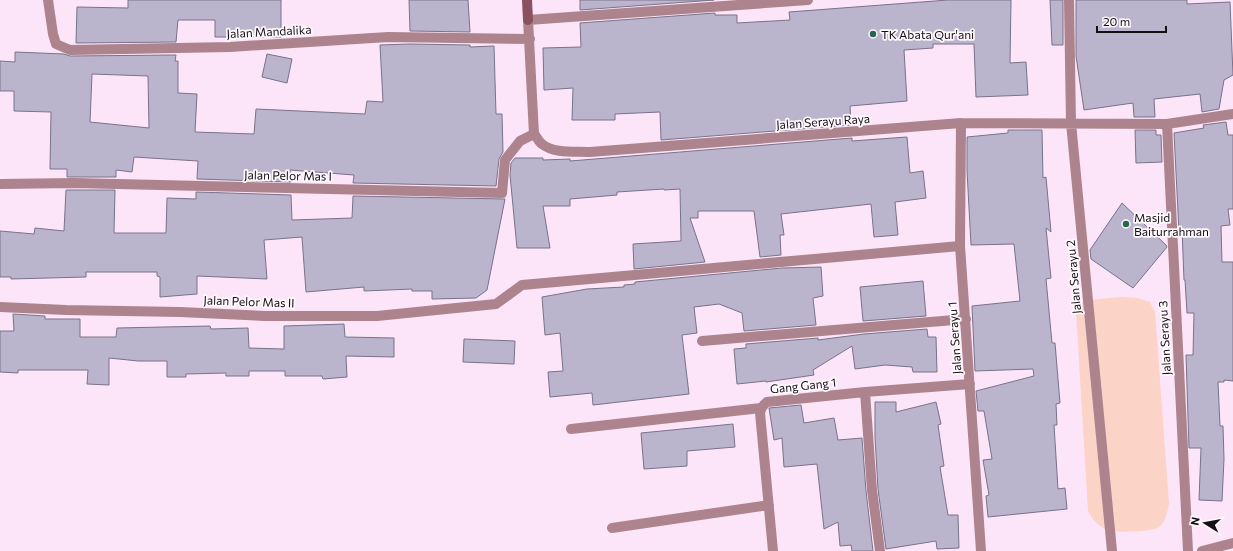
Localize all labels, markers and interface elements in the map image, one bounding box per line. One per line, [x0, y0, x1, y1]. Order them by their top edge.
scale bar [1097, 8, 1166, 34]
text: 20 m [1103, 14, 1130, 28]
street label: Jalan Mandalika [226, 22, 312, 41]
place label: TK Abata Qur'ani [881, 27, 974, 41]
marker: TK Abata Qur'ani [868, 29, 878, 39]
street label: Jalan Serayu Raya [776, 111, 871, 132]
street label: Jalan Pelor Mas I [244, 167, 332, 184]
place label: Masjid Baiturrahman [1134, 210, 1209, 238]
marker: Masjid Baiturrahman [1121, 219, 1131, 229]
street label: Jalan Serayu 2 [1063, 239, 1084, 315]
street label: Jalan Pelor Mas II [203, 292, 295, 311]
street label: Jalan Serayu 3 [1155, 300, 1174, 376]
street label: Jalan Serayu 1 [944, 301, 965, 375]
street label: Gang Gang 1 [769, 375, 837, 395]
north arrow [1185, 503, 1225, 543]
text: N [1188, 516, 1202, 526]

